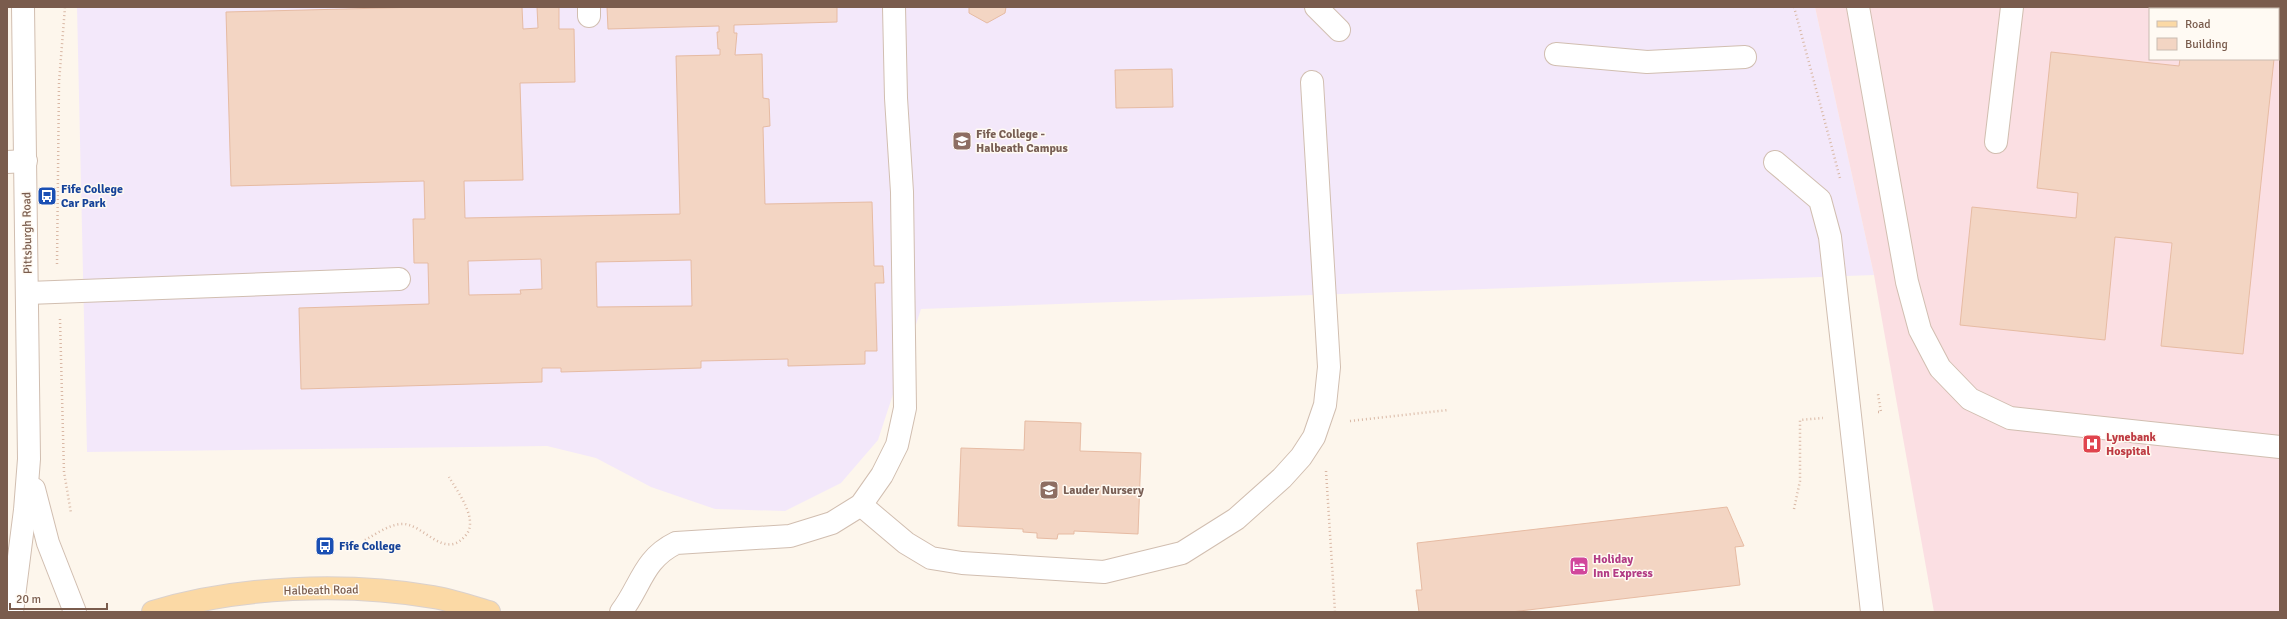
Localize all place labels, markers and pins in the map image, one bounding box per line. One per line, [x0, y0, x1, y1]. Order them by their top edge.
place label: Fife College - Halbeath Campus [976, 127, 1068, 156]
school or university icon: Fife College - Halbeath Campus [951, 130, 973, 152]
place label: Fife College Car Park [61, 182, 123, 211]
bus stop icon: Fife College Car Park [36, 185, 58, 207]
place label: Lynebank Hospital [2106, 430, 2157, 459]
hospital icon: Lynebank Hospital [2081, 433, 2103, 455]
school or university icon: Lauder Nursery [1038, 479, 1060, 501]
place label: Lauder Nursery [1063, 483, 1144, 498]
bus stop icon: Fife College [314, 535, 336, 557]
place label: Fife College [339, 539, 401, 554]
place label: Holiday Inn Express [1593, 552, 1654, 581]
hotel icon: Holiday Inn Express [1568, 555, 1590, 577]

